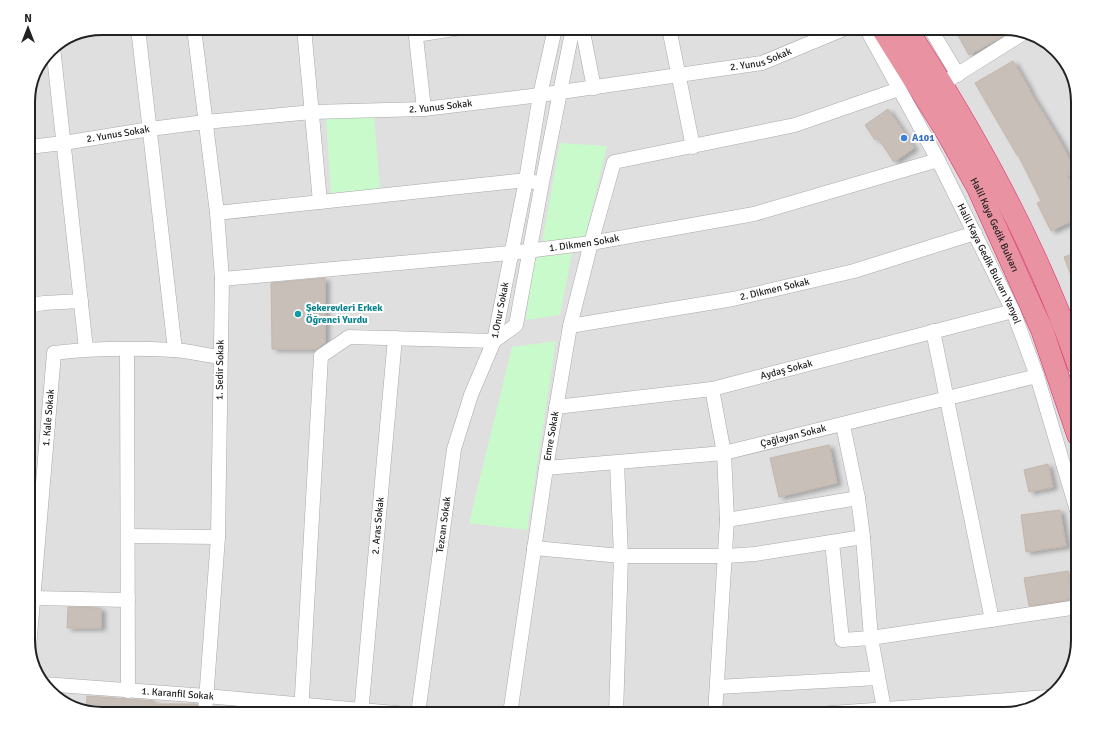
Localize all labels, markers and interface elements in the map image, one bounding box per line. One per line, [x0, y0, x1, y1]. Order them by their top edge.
north arrow [8, 8, 48, 48]
text: N [24, 12, 32, 25]
street label: 2. Yunus Sokak [729, 45, 793, 74]
street label: 2. Yunus Sokak [409, 97, 473, 115]
street label: 2. Yunus Sokak [86, 123, 151, 145]
place label: A101 [912, 132, 935, 144]
marker: A101 [899, 133, 909, 143]
street label: Halil Kaya Gedik Bulvarı [967, 176, 1021, 274]
street label: Halil Kaya Gedik Bulvarı Yanyol [955, 202, 1023, 326]
street label: 1. Dikmen Sokak [548, 232, 620, 254]
street label: 2. Dikmen Sokak [739, 276, 811, 303]
street label: 1.Onur Sokak [489, 281, 512, 339]
place label: Şekerevleri Erkek Öğrenci Yurdu [306, 302, 383, 326]
marker: Şekerevleri Erkek Öğrenci Yurdu [293, 309, 303, 319]
street label: 1. Sedir Sokak [213, 340, 227, 400]
street label: Aydaş Sokak [759, 357, 814, 382]
street label: 1. Kale Sokak [40, 389, 57, 447]
street label: Emre Sokak [541, 410, 561, 462]
street label: Çağlayan Sokak [759, 422, 827, 450]
street label: Tezcan Sokak [434, 496, 453, 554]
street label: 2. Aras Sokak [369, 497, 387, 555]
street label: 1. Karanfil Sokak [141, 685, 214, 703]

